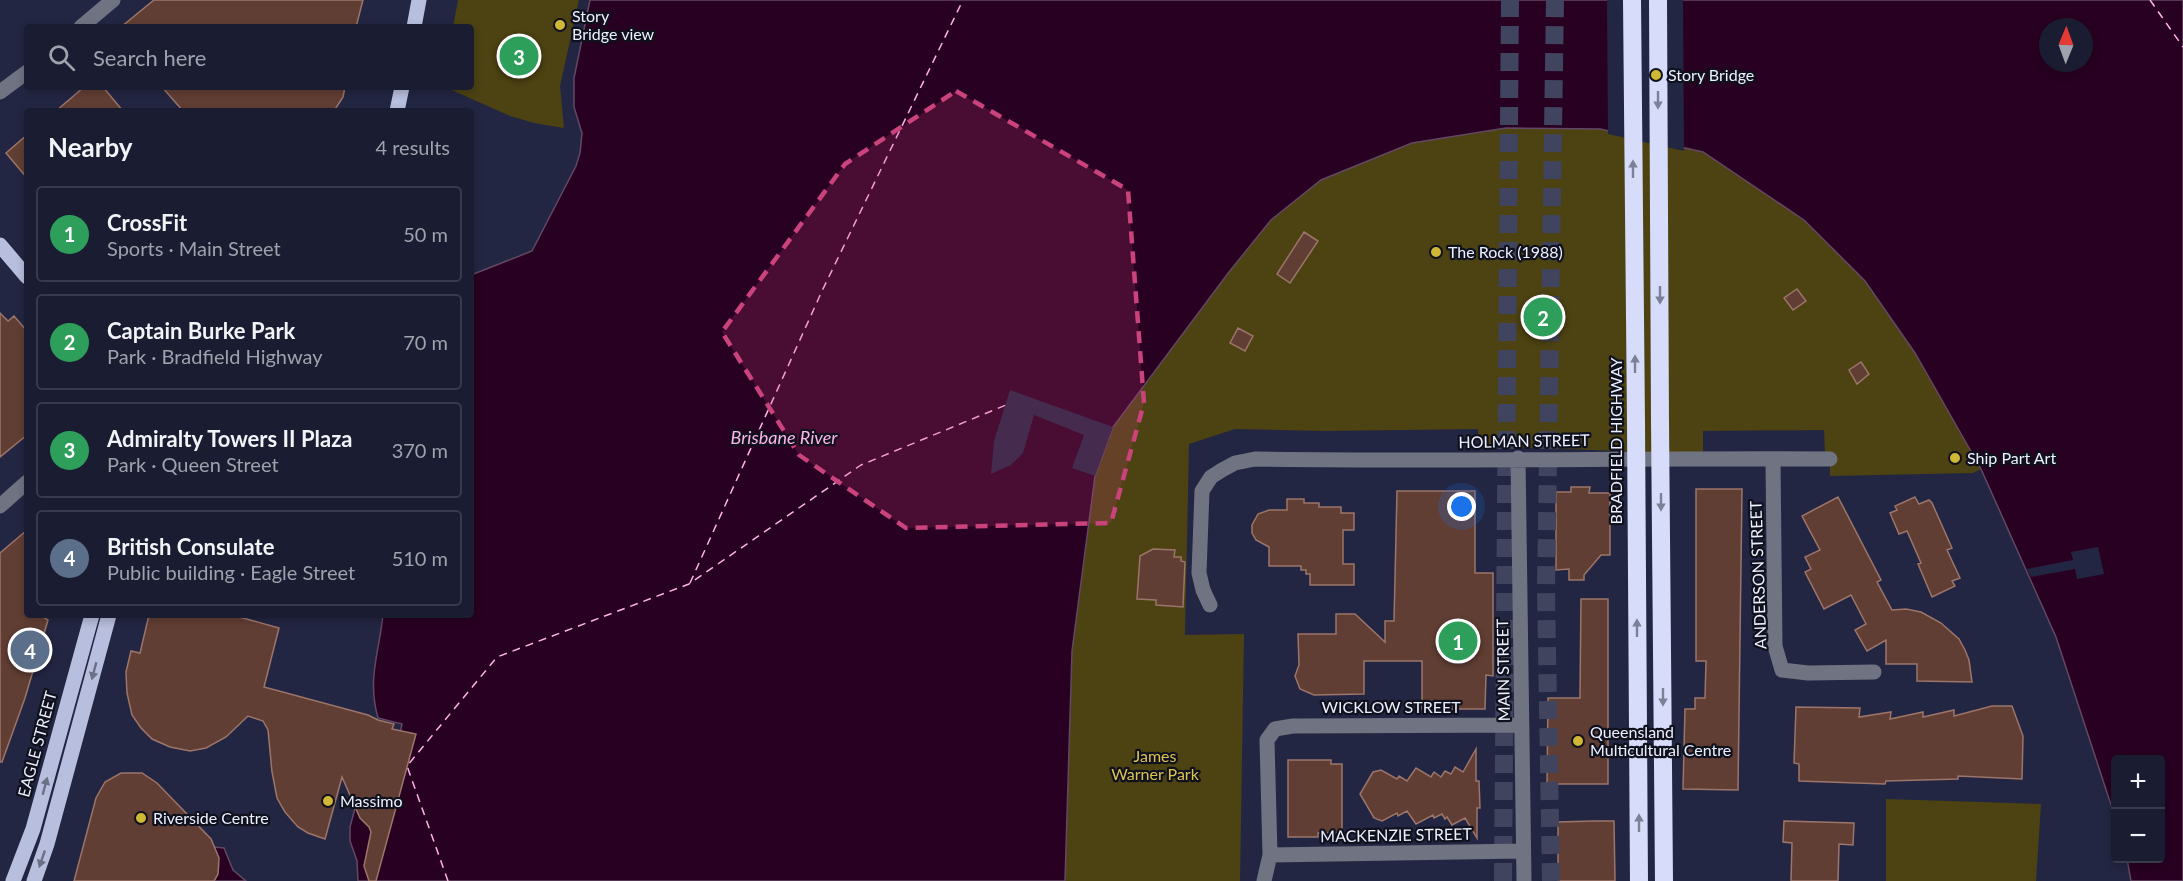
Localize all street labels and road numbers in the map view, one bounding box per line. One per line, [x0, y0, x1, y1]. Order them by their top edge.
street label: BRADFIELD HIGHWAY [1606, 358, 1625, 524]
street label: HOLMAN STREET [1458, 430, 1590, 451]
street label: ANDERSON STREET [1745, 500, 1770, 649]
street label: MAIN STREET [1492, 618, 1513, 721]
street label: EAGLE STREET [13, 688, 60, 799]
street label: WICKLOW STREET [1321, 697, 1461, 716]
street label: MACKENZIE STREET [1320, 824, 1473, 845]

